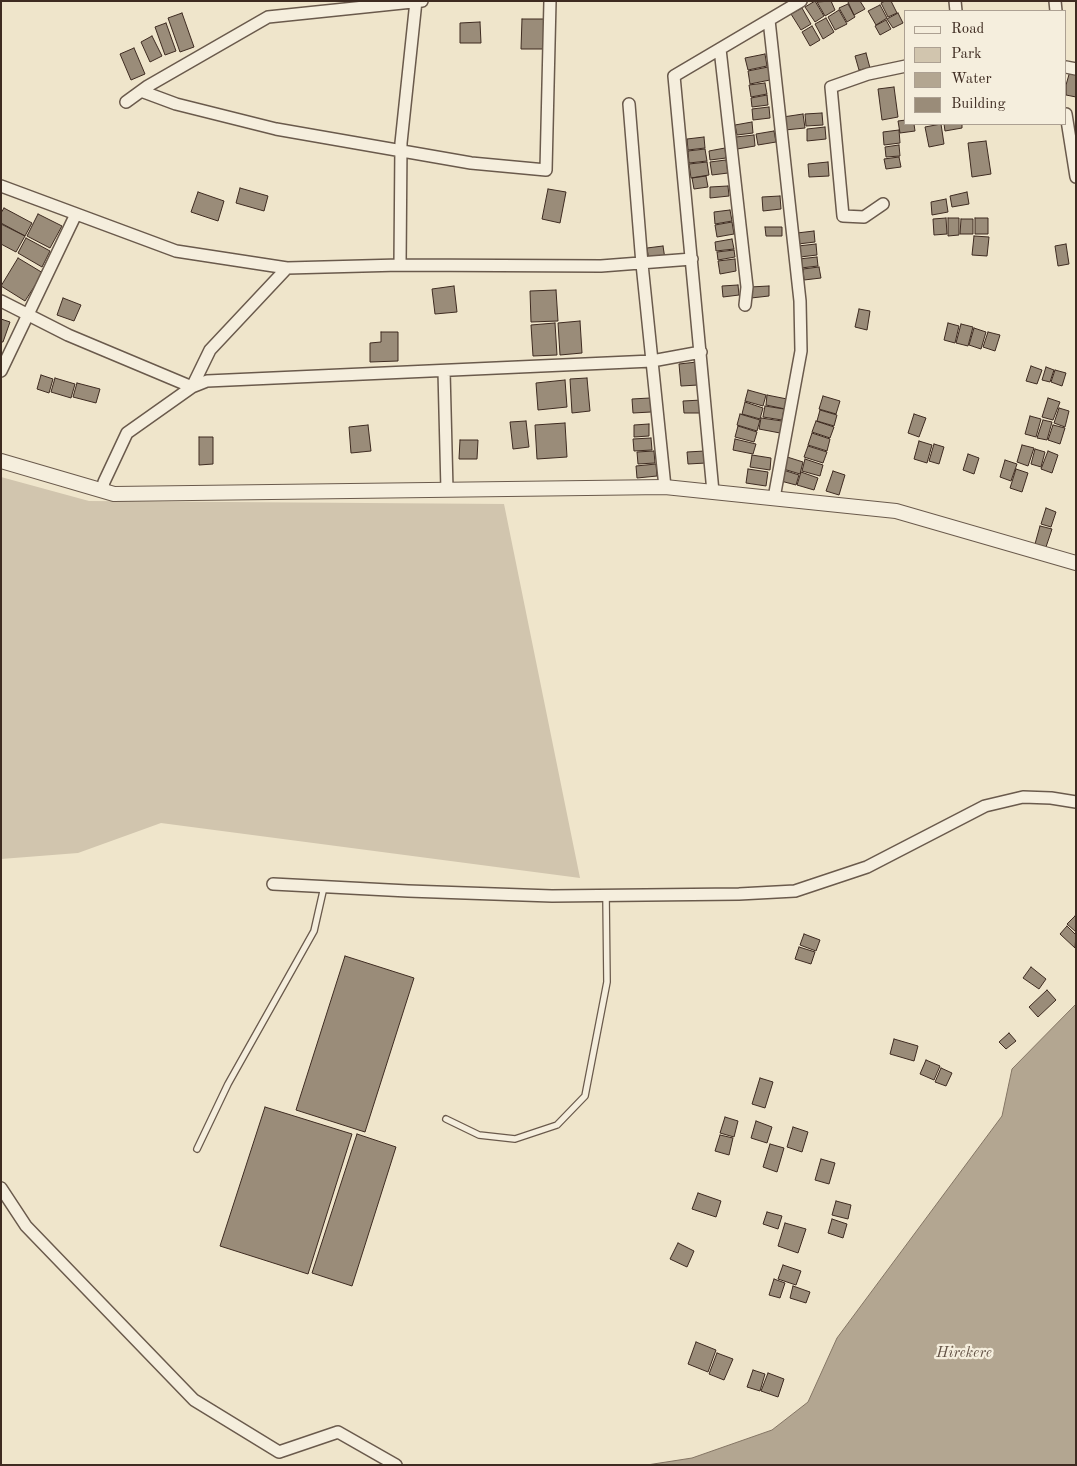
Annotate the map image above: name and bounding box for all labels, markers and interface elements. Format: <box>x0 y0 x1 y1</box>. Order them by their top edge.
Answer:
legend <box>904 10 1067 125</box>
text: Road <box>951 22 984 37</box>
text: Park <box>951 47 982 62</box>
text: Water <box>951 72 992 87</box>
text: Building <box>951 97 1006 112</box>
water label: Hirekere <box>936 1344 992 1362</box>

